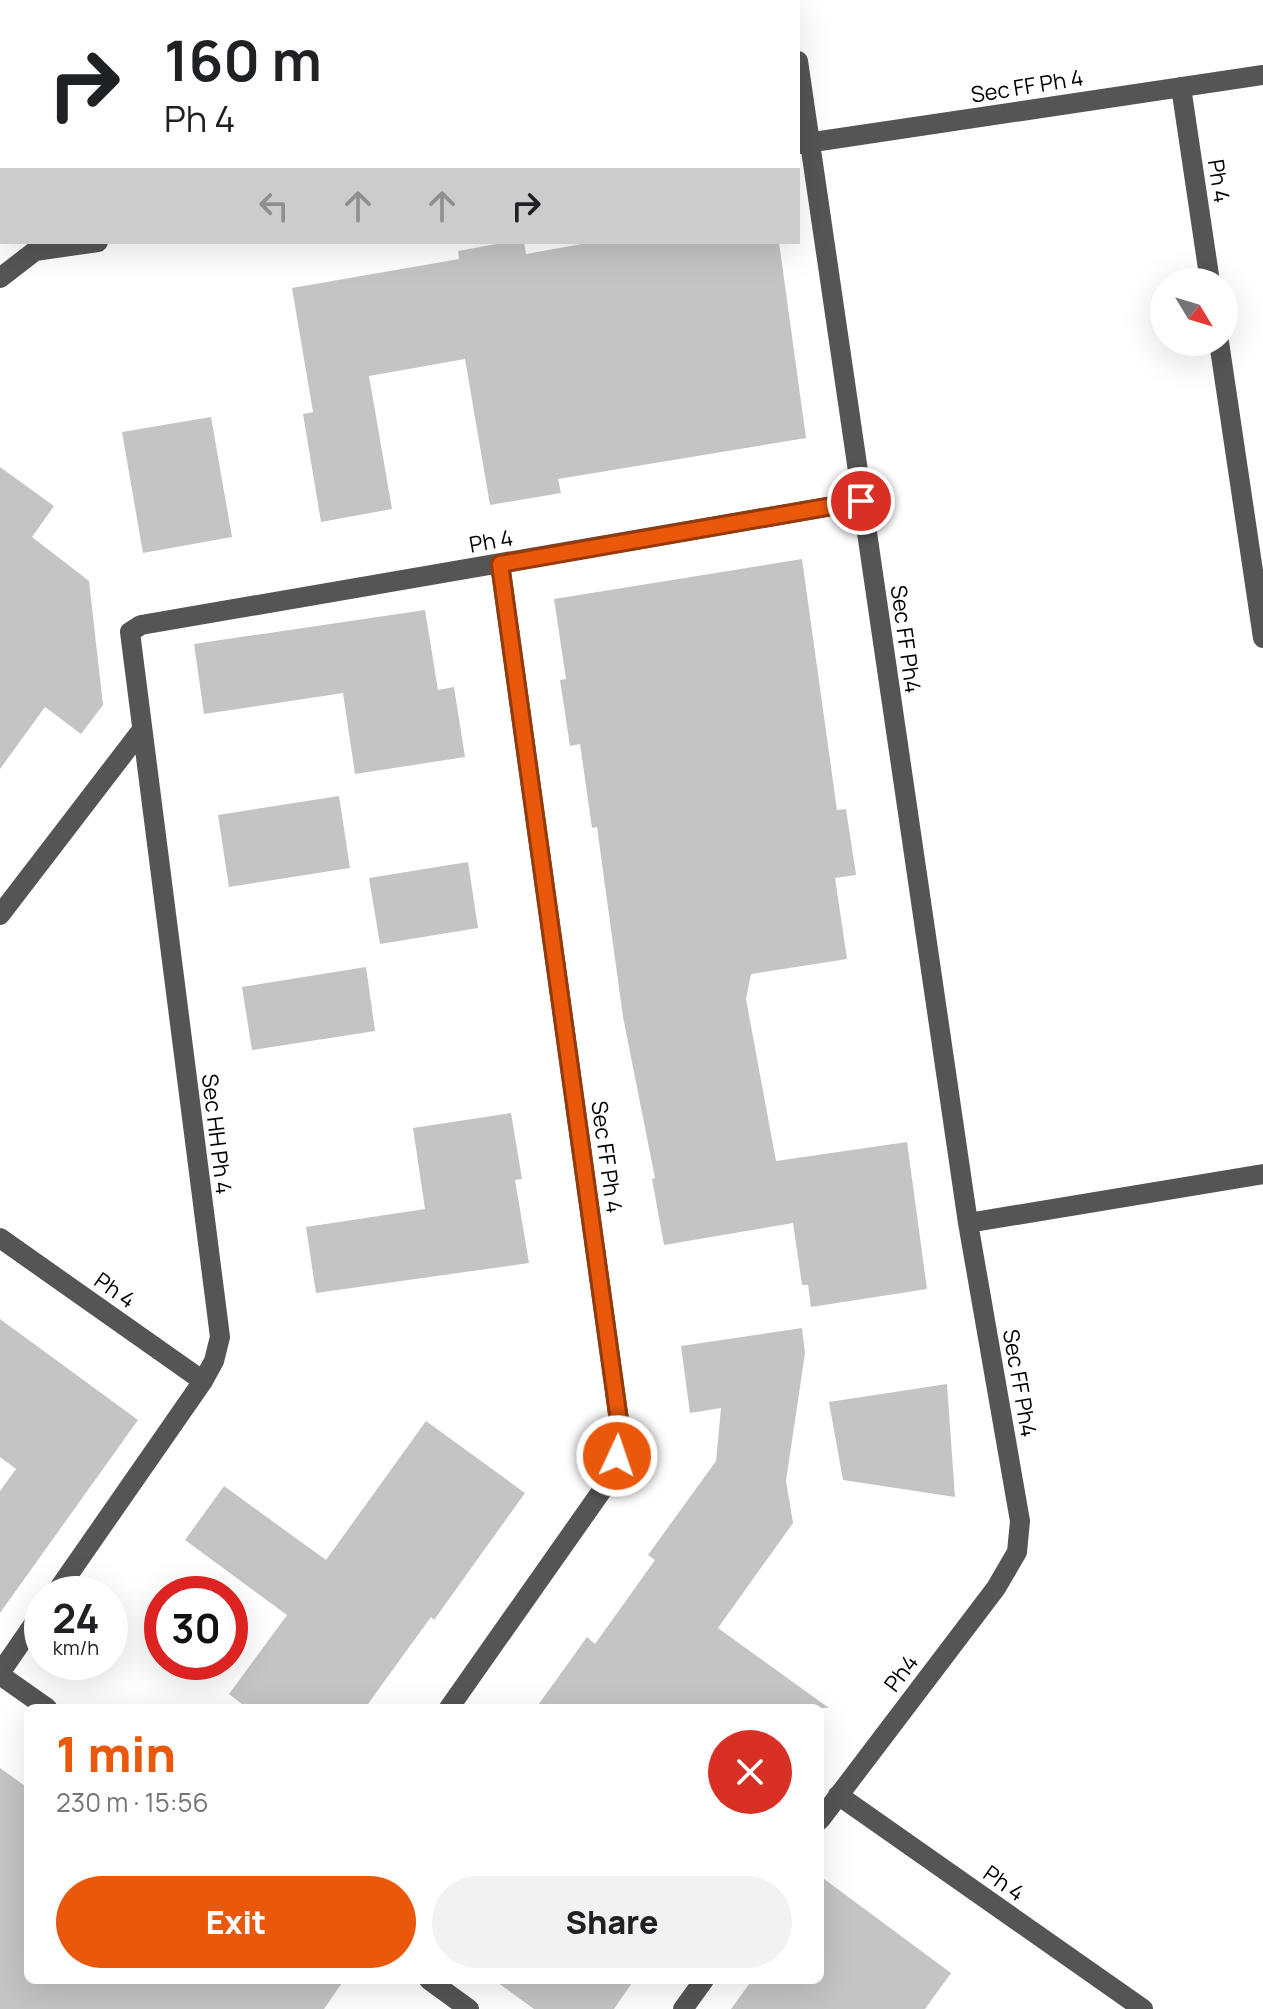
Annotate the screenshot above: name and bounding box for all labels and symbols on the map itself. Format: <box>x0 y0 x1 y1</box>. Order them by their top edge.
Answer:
street label: Sec FF Ph 4 <box>969 62 1085 110</box>
street label: Ph 4 <box>1201 157 1237 205</box>
north arrow <box>1150 268 1238 356</box>
pin <box>827 467 895 535</box>
street label: Ph 4 <box>467 522 515 560</box>
street label: Sec FF Ph4 <box>884 583 928 695</box>
street label: Sec HH Ph 4 <box>195 1072 239 1196</box>
street label: Sec FF Ph 4 <box>584 1099 630 1215</box>
street label: Ph 4 <box>88 1265 142 1315</box>
street label: Sec FF Ph4 <box>996 1327 1044 1439</box>
position arrow <box>575 1414 659 1498</box>
speed limit sign: 30 <box>144 1576 248 1680</box>
street label: Ph4 <box>877 1648 925 1698</box>
street label: Ph 4 <box>977 1858 1031 1908</box>

